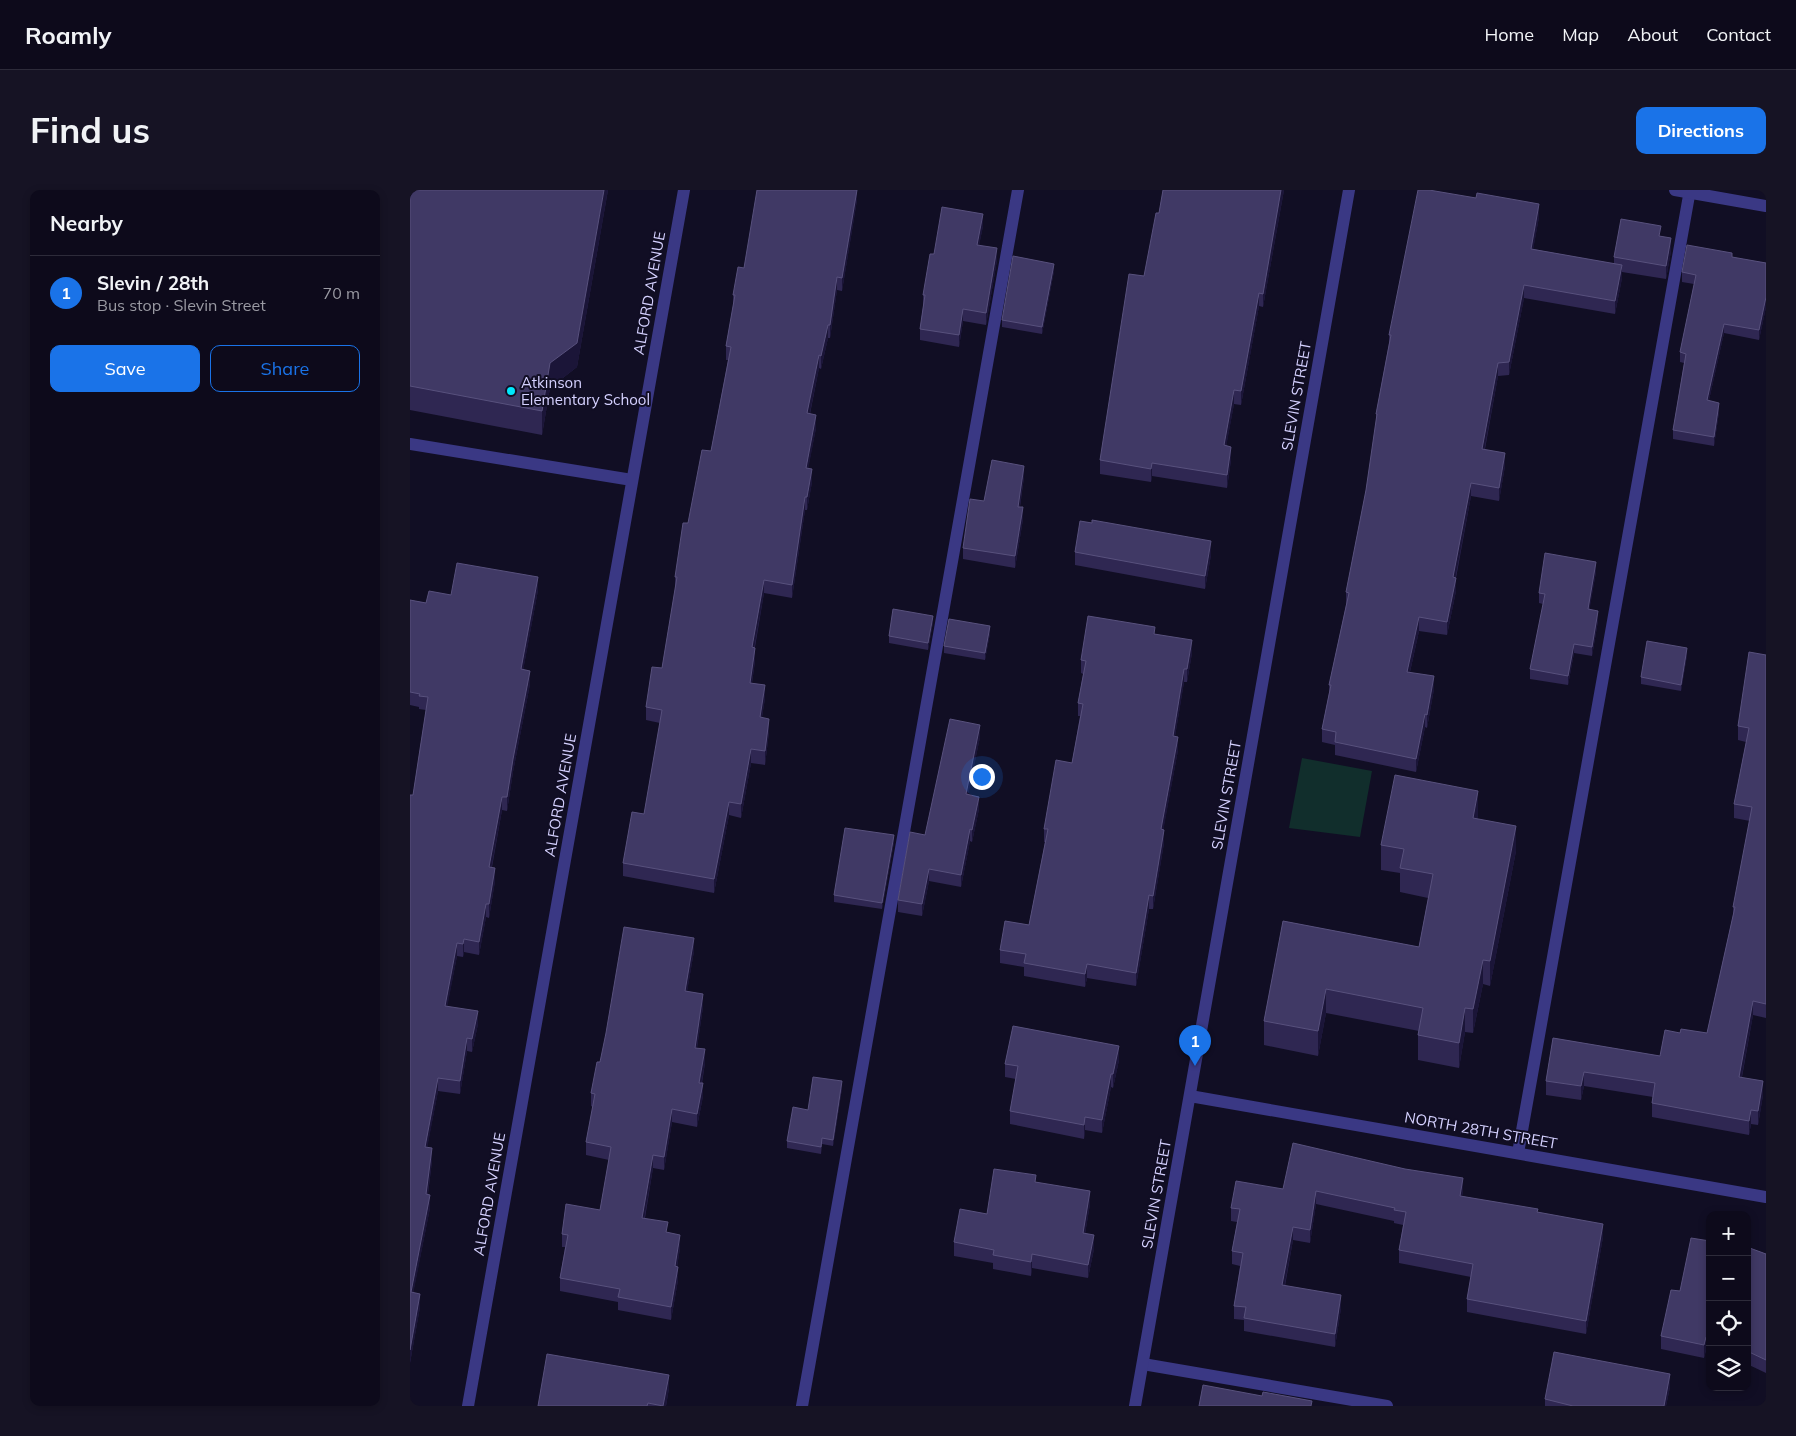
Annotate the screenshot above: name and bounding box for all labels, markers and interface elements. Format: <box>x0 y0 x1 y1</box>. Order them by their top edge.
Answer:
text: Roamly <box>25 20 112 50</box>
text: Home <box>1484 23 1534 46</box>
text: Map <box>1562 23 1599 46</box>
text: About <box>1627 23 1678 46</box>
text: Contact <box>1706 23 1771 46</box>
button: Directions <box>1636 107 1766 154</box>
text: Find us <box>30 108 150 152</box>
text: Nearby <box>50 210 123 236</box>
street label: ALFORD AVENUE <box>629 230 669 356</box>
text: Slevin / 28th <box>97 271 209 295</box>
text: 1 <box>61 283 71 303</box>
text: 70 m <box>323 283 360 303</box>
text: Bus stop · Slevin Street <box>97 295 266 315</box>
street label: SLEVIN STREET <box>1277 340 1315 452</box>
button: Save <box>50 345 200 392</box>
button: Share <box>210 345 360 392</box>
place label: Atkinson Elementary School <box>521 373 650 409</box>
marker: Atkinson Elementary School <box>505 385 517 397</box>
street label: ALFORD AVENUE <box>540 732 580 858</box>
street label: SLEVIN STREET <box>1207 739 1245 851</box>
your location <box>969 764 995 790</box>
pin: 1 <box>1179 1025 1211 1066</box>
street label: NORTH 28TH STREET <box>1403 1107 1559 1153</box>
street label: ALFORD AVENUE <box>469 1131 509 1257</box>
street label: SLEVIN STREET <box>1137 1138 1175 1250</box>
map controls <box>1706 1211 1751 1391</box>
button: + <box>1706 1211 1751 1256</box>
button: − <box>1706 1256 1751 1301</box>
button: locate <box>1706 1301 1751 1346</box>
button: layers <box>1706 1346 1751 1391</box>

